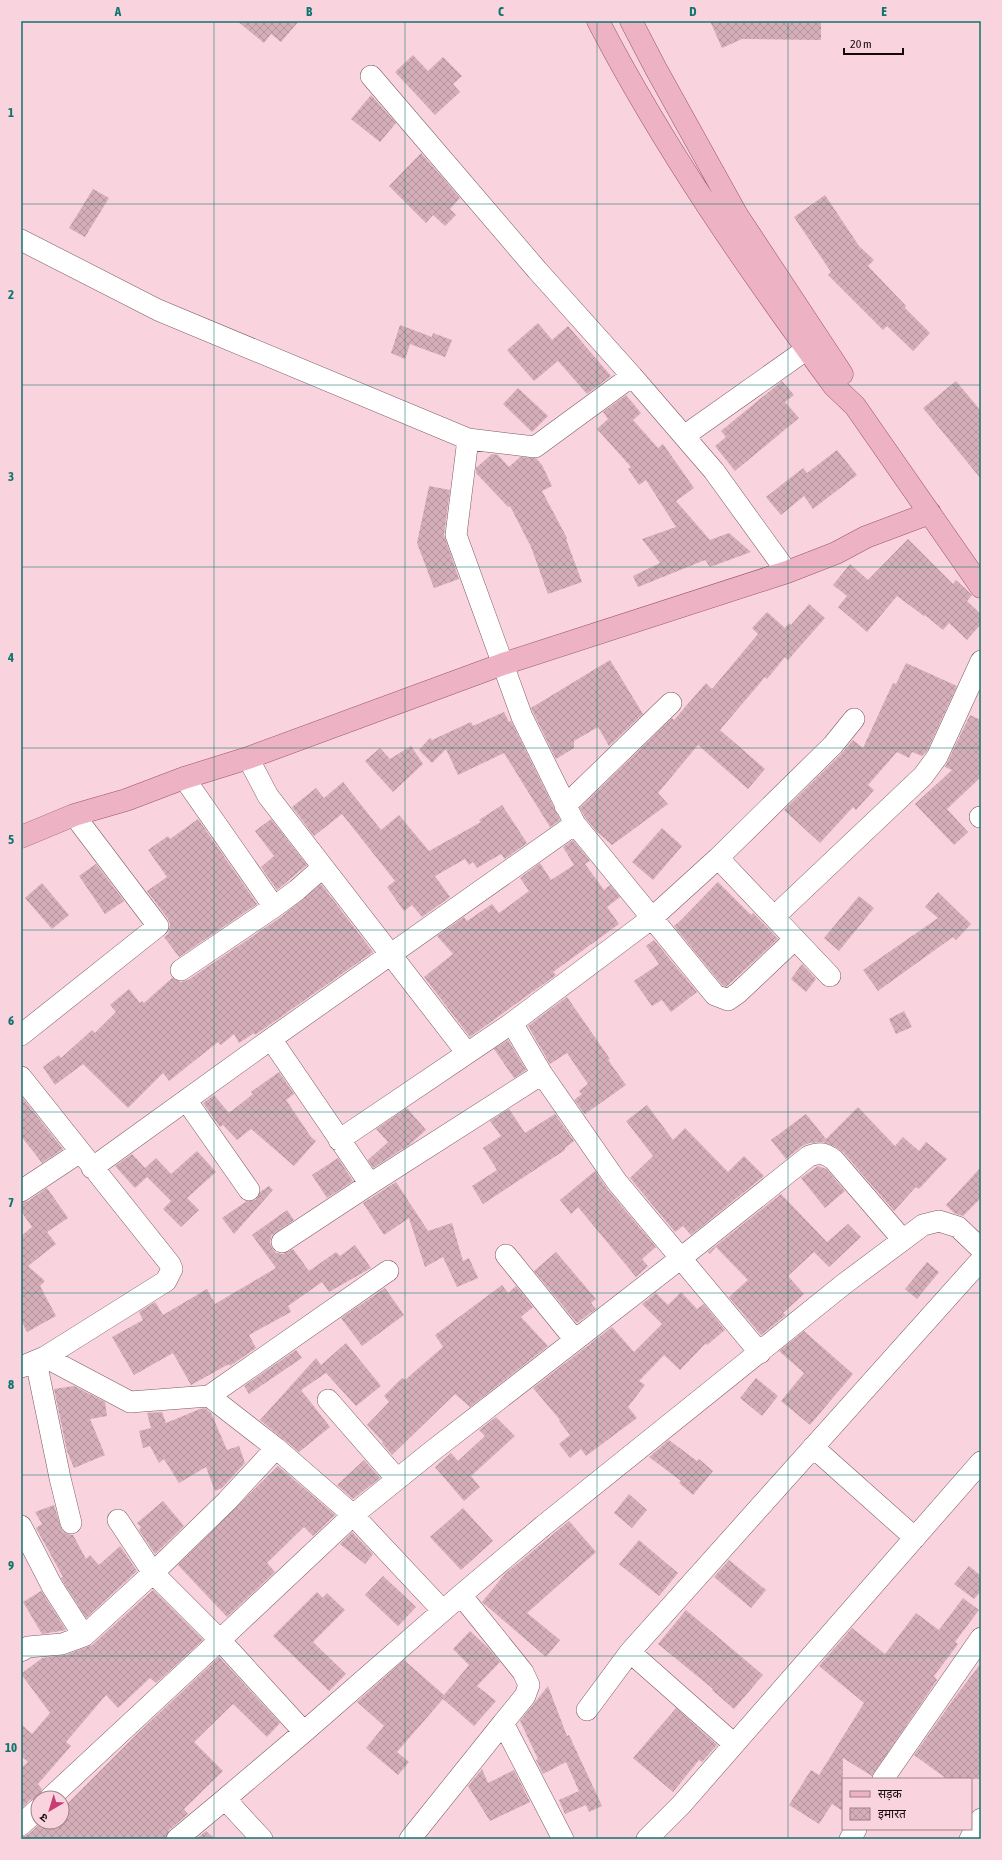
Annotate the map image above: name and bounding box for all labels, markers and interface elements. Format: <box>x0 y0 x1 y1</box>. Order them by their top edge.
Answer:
text: A <box>114 4 122 19</box>
text: B <box>306 4 313 19</box>
text: C <box>498 4 504 19</box>
text: D <box>689 4 697 19</box>
text: E <box>881 4 887 19</box>
scale bar <box>844 30 903 56</box>
text: 20 m <box>850 37 872 51</box>
text: 1 <box>8 105 14 120</box>
text: 2 <box>8 287 14 302</box>
text: 3 <box>8 469 14 484</box>
text: 4 <box>7 650 14 665</box>
text: 5 <box>8 832 14 847</box>
text: 6 <box>8 1013 14 1028</box>
text: 7 <box>8 1195 14 1210</box>
text: 8 <box>8 1377 14 1392</box>
text: 9 <box>8 1558 14 1573</box>
text: 10 <box>5 1740 17 1755</box>
legend <box>842 1778 972 1830</box>
text: सड़क <box>878 1787 903 1801</box>
north arrow <box>30 1790 70 1830</box>
text: इमारत <box>878 1807 907 1821</box>
text: उ <box>37 1811 50 1825</box>

